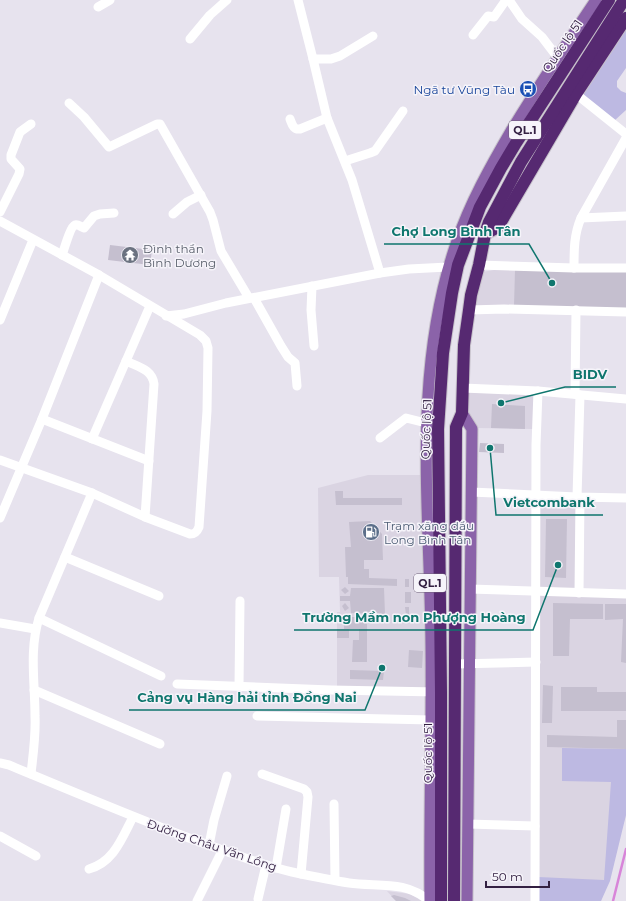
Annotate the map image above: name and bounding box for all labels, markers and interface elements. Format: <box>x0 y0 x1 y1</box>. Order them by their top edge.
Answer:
street label: Quốc lộ 51 <box>539 17 585 75</box>
bus stop icon: Ngã tư Vũng Tàu <box>518 79 538 99</box>
place label: Ngã tư Vũng Tàu <box>413 82 515 97</box>
road number: QL.1 <box>509 121 541 139</box>
callout: Chợ Long Bình Tân <box>384 219 529 244</box>
text: Chợ Long Bình Tân <box>392 223 520 239</box>
place label: Đình thần Bình Dương <box>143 241 216 270</box>
temple icon: Đình thần Bình Dương <box>120 245 140 265</box>
callout: BIDV <box>565 362 616 387</box>
text: BIDV <box>573 366 607 382</box>
street label: Quốc lộ 51 <box>417 398 435 460</box>
callout: Vietcombank <box>496 490 603 515</box>
text: Vietcombank <box>502 494 595 510</box>
place label: Trạm xăng dầu Long Bình Tân <box>384 518 474 547</box>
fuel station icon: Trạm xăng dầu Long Bình Tân <box>361 522 381 542</box>
road number: QL.1 <box>414 574 446 592</box>
callout: Trường Mầm non Phượng Hoàng <box>294 605 533 630</box>
text: Trường Mầm non Phượng Hoàng <box>302 609 526 625</box>
callout: Cảng vụ Hàng hải tỉnh Đồng Nai <box>129 685 365 710</box>
text: Cảng vụ Hàng hải tỉnh Đồng Nai <box>137 689 357 705</box>
street label: Quốc lộ 51 <box>420 723 435 783</box>
street label: Đường Châu Văn Lồng <box>145 816 279 874</box>
scale bar <box>486 863 549 889</box>
text: 50 m <box>492 869 523 884</box>

